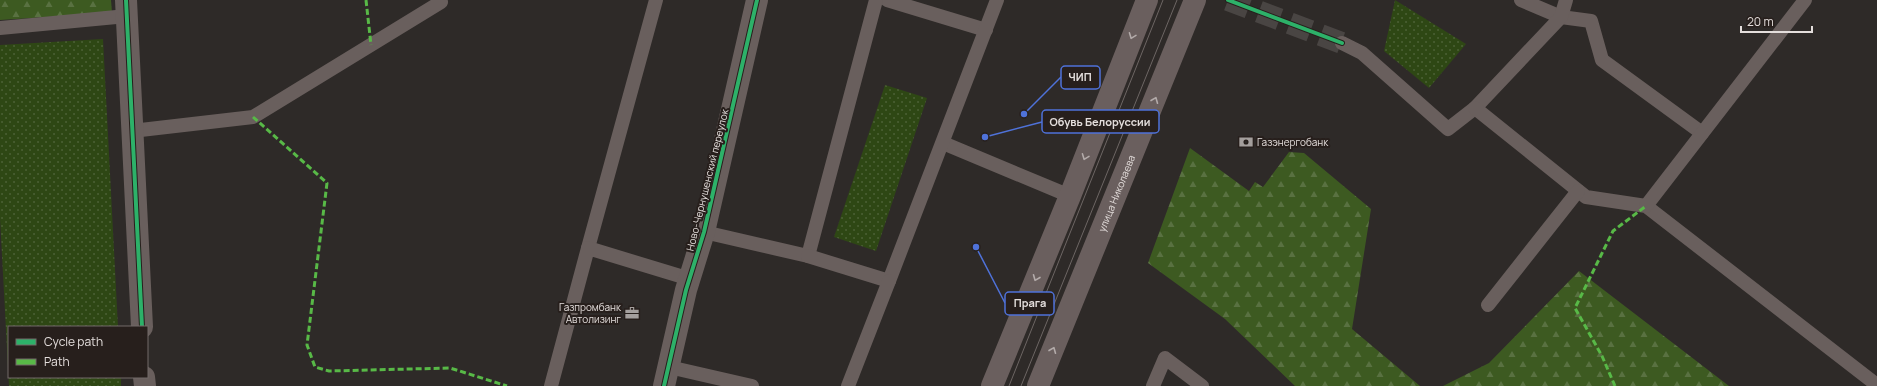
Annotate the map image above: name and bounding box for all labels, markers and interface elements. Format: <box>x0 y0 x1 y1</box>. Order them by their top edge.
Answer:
scale bar <box>1741 8 1812 34</box>
text: 20 m <box>1747 13 1774 30</box>
one-way arrow <box>1129 33 1137 40</box>
callout: ЧИП <box>1061 66 1100 89</box>
text: ЧИП <box>1068 69 1092 84</box>
one-way arrow <box>1150 96 1158 103</box>
street label: Ново-Чернушенский переулок <box>683 107 732 252</box>
callout: Обувь Белоруссии <box>1042 110 1159 133</box>
text: Обувь Белоруссии <box>1050 114 1150 129</box>
bank icon: Газэнергобанк <box>1238 134 1254 150</box>
place label: Газэнергобанк <box>1257 135 1329 149</box>
one-way arrow <box>1082 153 1090 161</box>
street label: улица Николаева <box>1094 153 1138 234</box>
one-way arrow <box>1033 273 1041 281</box>
callout: Прага <box>1005 292 1054 315</box>
text: Прага <box>1014 295 1046 310</box>
place label: Газпромбанк Автолизинг <box>559 300 622 326</box>
office icon: Газпромбанк Автолизинг <box>624 305 640 321</box>
legend <box>8 326 148 378</box>
text: Cycle path <box>44 333 103 350</box>
one-way arrow <box>1048 346 1056 354</box>
text: Path <box>44 353 70 370</box>

